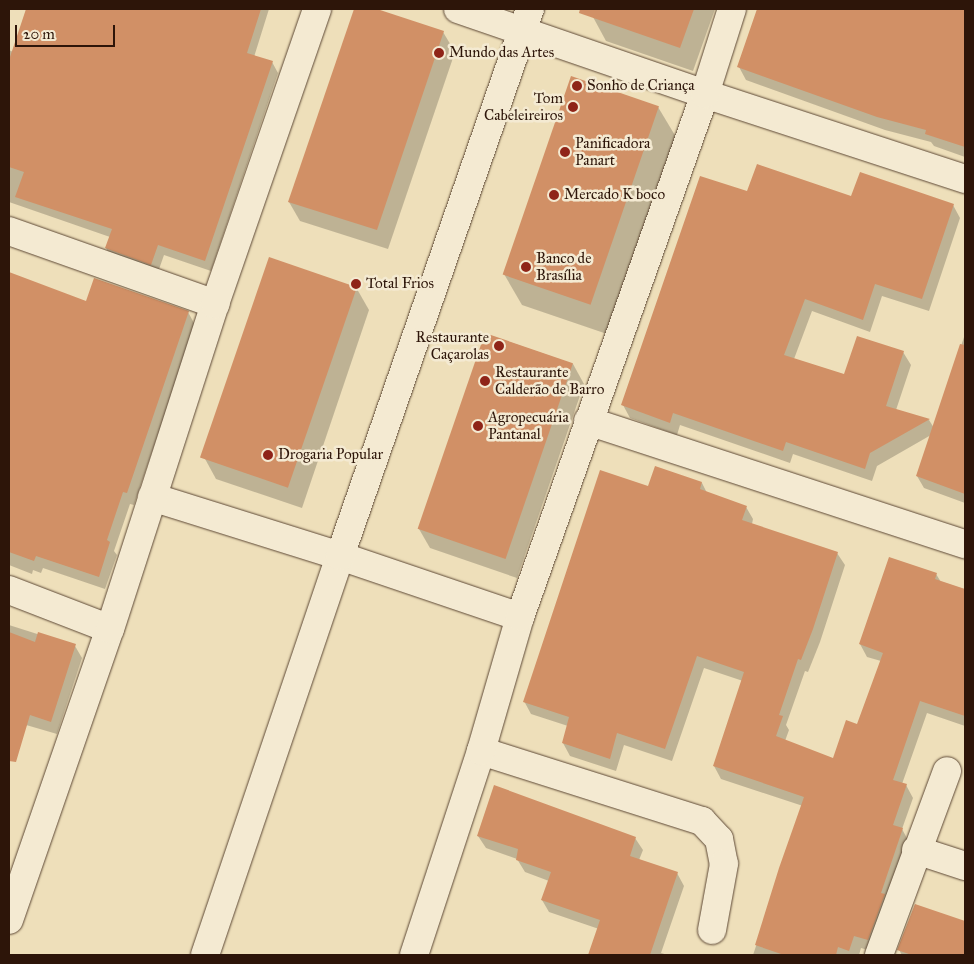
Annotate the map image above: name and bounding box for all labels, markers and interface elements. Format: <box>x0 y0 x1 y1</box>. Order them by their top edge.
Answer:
scale bar <box>18 15 118 47</box>
text: 20 m <box>23 25 55 43</box>
place label: Mundo das Artes <box>449 44 554 62</box>
marker: Mundo das Artes <box>433 47 445 59</box>
place label: Sonho de Criança <box>587 77 695 95</box>
marker: Sonho de Criança <box>571 80 583 92</box>
place label: Tom Cabeleireiros <box>484 89 563 124</box>
marker: Tom Cabeleireiros <box>567 101 579 113</box>
place label: Panificadora Panart <box>575 134 650 169</box>
marker: Panificadora Panart <box>559 146 571 158</box>
place label: Mercado K boco <box>564 186 665 204</box>
marker: Mercado K boco <box>548 189 560 201</box>
place label: Banco de Brasília <box>536 249 591 284</box>
marker: Banco de Brasília <box>520 261 532 273</box>
place label: Total Frios <box>366 275 434 293</box>
marker: Total Frios <box>350 278 362 290</box>
place label: Restaurante Caçarolas <box>416 328 489 363</box>
marker: Restaurante Caçarolas <box>493 340 505 352</box>
place label: Restaurante Calderão de Barro <box>495 363 604 398</box>
marker: Restaurante Calderão de Barro <box>479 375 491 387</box>
place label: Agropecuária Pantanal <box>488 408 569 443</box>
marker: Agropecuária Pantanal <box>472 420 484 432</box>
place label: Drogaria Popular <box>278 446 383 464</box>
marker: Drogaria Popular <box>262 449 274 461</box>

